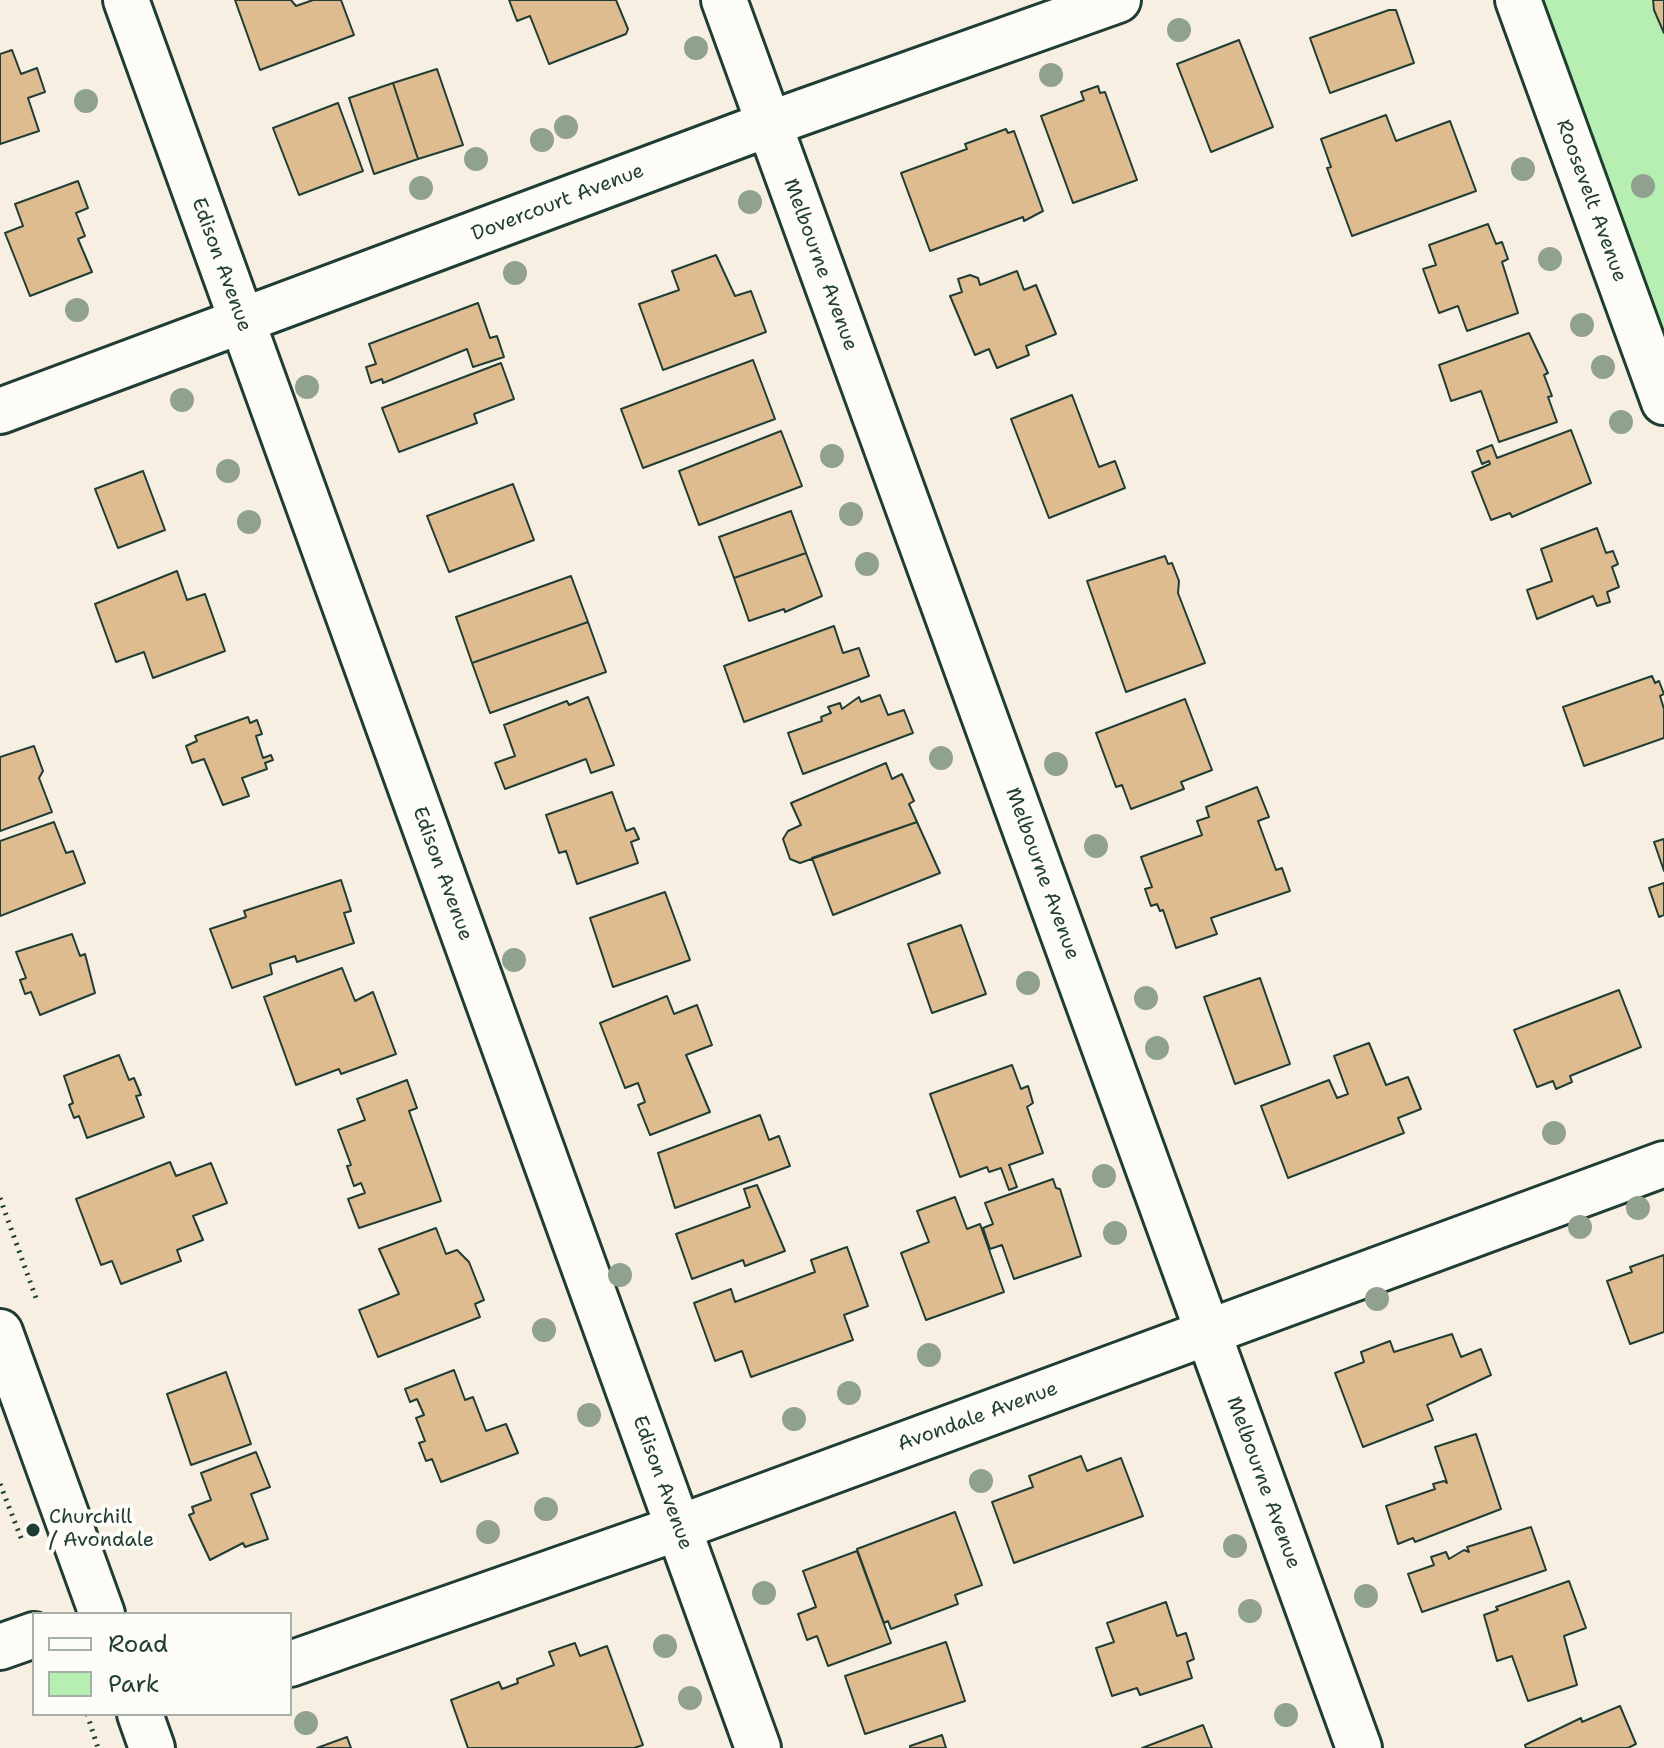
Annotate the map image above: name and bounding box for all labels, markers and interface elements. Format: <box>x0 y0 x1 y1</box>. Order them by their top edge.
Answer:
street label: Roosevelt Avenue <box>1550 116 1632 286</box>
street label: Dovercourt Avenue <box>468 159 648 247</box>
street label: Melbourne Avenue <box>778 176 862 354</box>
street label: Edison Avenue <box>186 195 256 335</box>
street label: Melbourne Avenue <box>1000 785 1084 963</box>
street label: Edison Avenue <box>407 804 477 944</box>
street label: Avondale Avenue <box>895 1377 1061 1457</box>
street label: Melbourne Avenue <box>1221 1394 1305 1572</box>
street label: Edison Avenue <box>627 1413 697 1553</box>
place label: Churchill / Avondale <box>49 1506 154 1553</box>
marker: Churchill / Avondale <box>24 1521 42 1539</box>
legend <box>32 1612 292 1716</box>
text: Road <box>108 1628 168 1660</box>
text: Park <box>108 1668 160 1700</box>

